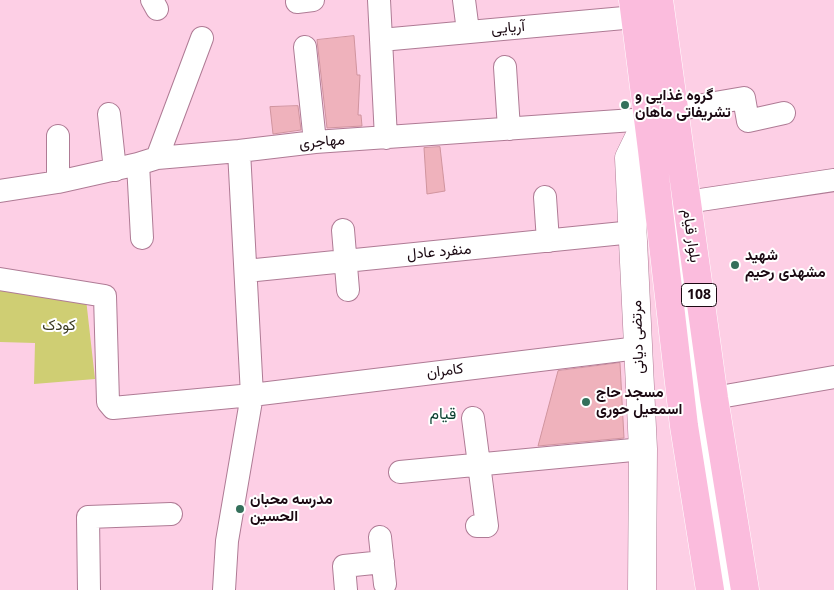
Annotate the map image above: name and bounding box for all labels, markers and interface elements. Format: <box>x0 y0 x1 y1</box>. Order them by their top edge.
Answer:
street label: آریایی <box>490 18 526 38</box>
place label: گروه غذایی و تشریفاتی ماهان <box>635 87 731 122</box>
marker: گروه غذایی و تشریفاتی ماهان <box>619 99 631 111</box>
street label: مهاجری <box>298 131 346 153</box>
street label: بلوار قیام <box>678 208 704 264</box>
street label: منفرد عادل <box>406 240 472 264</box>
place label: شهید مشهدی رحیم <box>745 247 826 282</box>
marker: شهید مشهدی رحیم <box>729 259 741 271</box>
road number: 108 <box>682 284 716 306</box>
street label: مرتضی دیانی <box>628 300 648 374</box>
park label: کودک <box>42 317 76 335</box>
street label: کامران <box>426 360 464 382</box>
place label: مسجد حاج اسمعیل حوری <box>596 384 682 419</box>
marker: مسجد حاج اسمعیل حوری <box>580 396 592 408</box>
district label: قیام <box>430 404 456 424</box>
place label: مدرسه محبان الحسین <box>250 491 333 526</box>
marker: مدرسه محبان الحسین <box>234 503 246 515</box>

